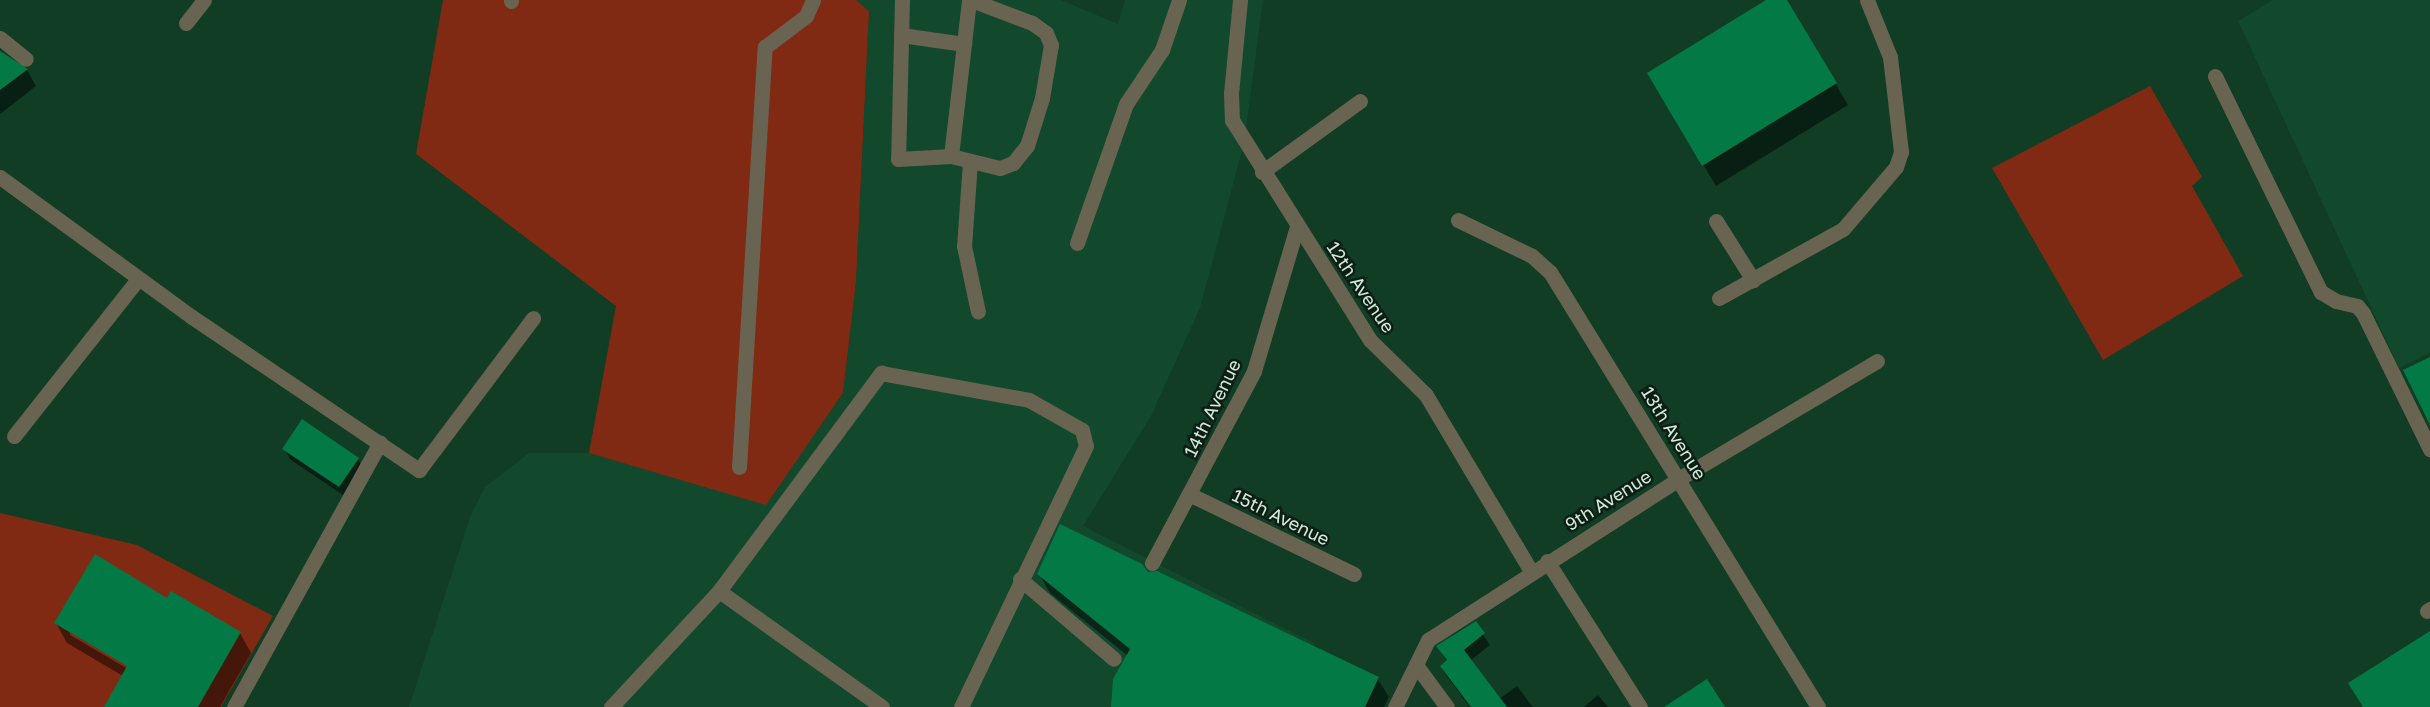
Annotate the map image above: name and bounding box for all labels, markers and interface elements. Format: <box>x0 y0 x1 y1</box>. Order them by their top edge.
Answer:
street label: 12th Avenue <box>1323 237 1399 337</box>
street label: 14th Avenue <box>1179 356 1245 460</box>
street label: 13th Avenue <box>1637 383 1711 483</box>
street label: 9th Avenue <box>1561 465 1655 535</box>
street label: 15th Avenue <box>1229 484 1333 550</box>

